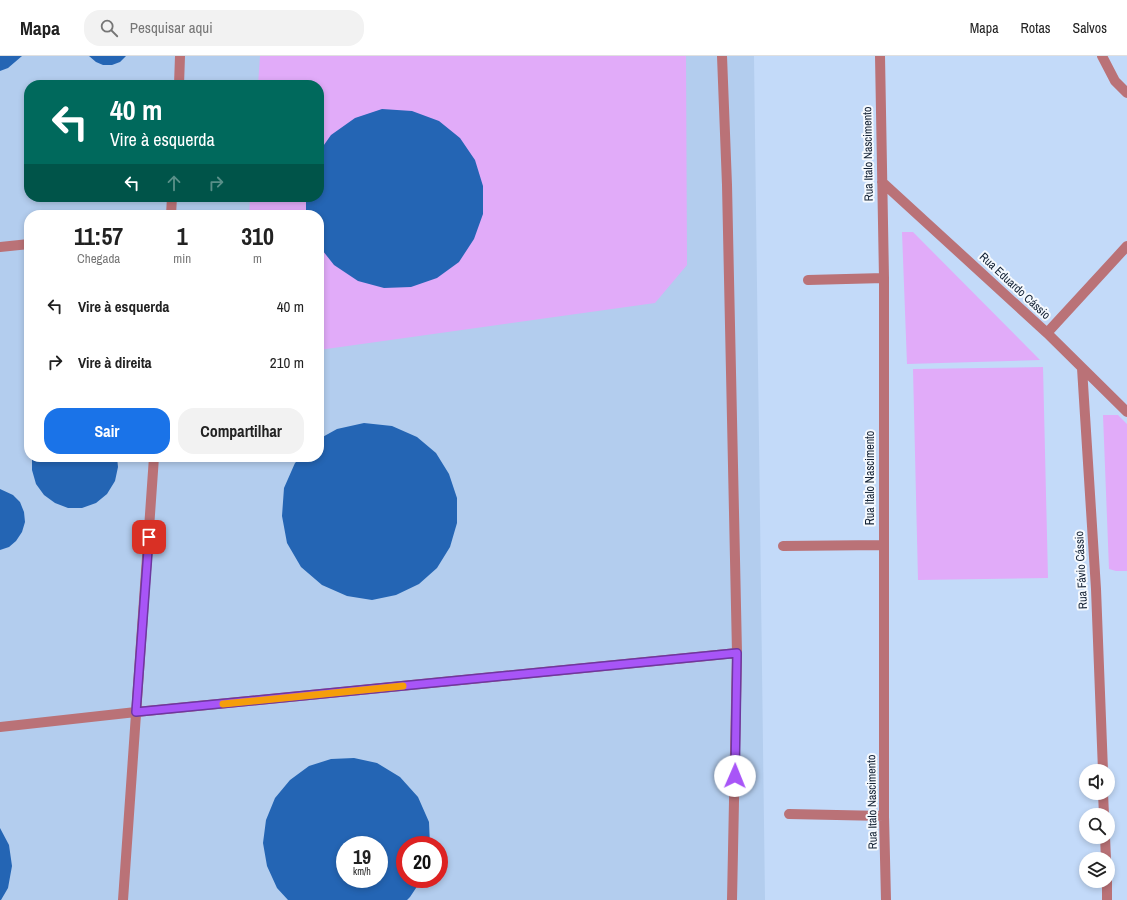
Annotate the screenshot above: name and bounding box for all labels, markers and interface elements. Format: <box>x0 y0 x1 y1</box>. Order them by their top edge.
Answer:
search box <box>84 10 364 46</box>
text: Mapa <box>20 15 60 41</box>
icon: search <box>98 17 120 39</box>
text: Pesquisar aqui <box>130 17 213 38</box>
text: Mapa <box>970 19 999 37</box>
text: Rotas <box>1021 19 1051 37</box>
text: Salvos <box>1073 19 1107 37</box>
text: 40 m <box>110 91 162 129</box>
icon: left <box>44 96 96 148</box>
street label: Rua Italo Nascimento <box>859 107 877 201</box>
text: Vire à esquerda <box>110 127 215 152</box>
icon: left <box>121 172 143 194</box>
icon: ahead <box>163 172 185 194</box>
icon: right <box>205 172 227 194</box>
text: 11:57 <box>74 220 123 252</box>
text: 1 <box>177 220 188 252</box>
text: 310 <box>241 220 274 252</box>
street label: Rua Eduardo Cássio <box>976 249 1054 323</box>
text: Chegada <box>77 250 120 267</box>
text: min <box>173 250 191 267</box>
text: m <box>253 250 262 267</box>
icon: left <box>44 295 66 317</box>
text: Vire à esquerda <box>78 296 169 317</box>
text: 40 m <box>277 296 304 317</box>
icon: right <box>44 351 66 373</box>
text: Vire à direita <box>78 352 152 373</box>
text: 210 m <box>270 352 304 373</box>
button: Sair <box>44 408 170 454</box>
button: Compartilhar <box>178 408 304 454</box>
street label: Rua Italo Nascimento <box>862 431 878 525</box>
pin <box>132 520 166 554</box>
icon: arrive <box>138 526 160 548</box>
street label: Rua Fávio Cássio <box>1071 530 1091 610</box>
position arrow <box>714 755 756 797</box>
street label: Rua Italo Nascimento <box>863 755 881 849</box>
map controls <box>1079 764 1115 888</box>
button: sound <box>1079 764 1115 800</box>
button: search <box>1079 808 1115 844</box>
speed limit sign: 20 <box>396 836 448 888</box>
text: 19 <box>353 843 371 870</box>
button: layers <box>1079 852 1115 888</box>
text: km/h <box>353 865 371 878</box>

